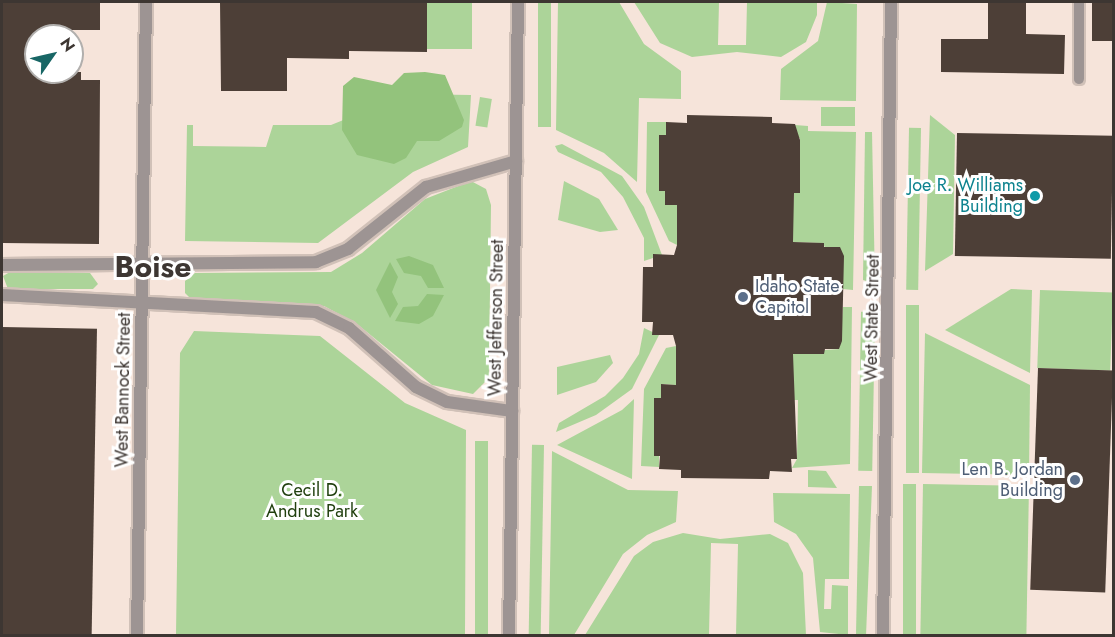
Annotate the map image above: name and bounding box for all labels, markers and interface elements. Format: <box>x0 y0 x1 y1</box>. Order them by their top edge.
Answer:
north arrow <box>24 24 84 84</box>
text: N <box>55 33 81 56</box>
place label: Joe R. Williams Building <box>908 175 1023 218</box>
marker: Joe R. Williams Building <box>1028 189 1042 203</box>
street label: West Jefferson Street <box>484 239 508 397</box>
district label: Boise <box>115 249 191 285</box>
street label: West State Street <box>860 254 884 382</box>
place label: Idaho State Capitol <box>755 276 839 318</box>
marker: Idaho State Capitol <box>736 290 750 304</box>
street label: West Bannock Street <box>111 312 135 468</box>
place label: Len B. Jordan Building <box>962 459 1063 502</box>
marker: Len B. Jordan Building <box>1068 473 1082 487</box>
park label: Cecil D. Andrus Park <box>266 480 358 522</box>

